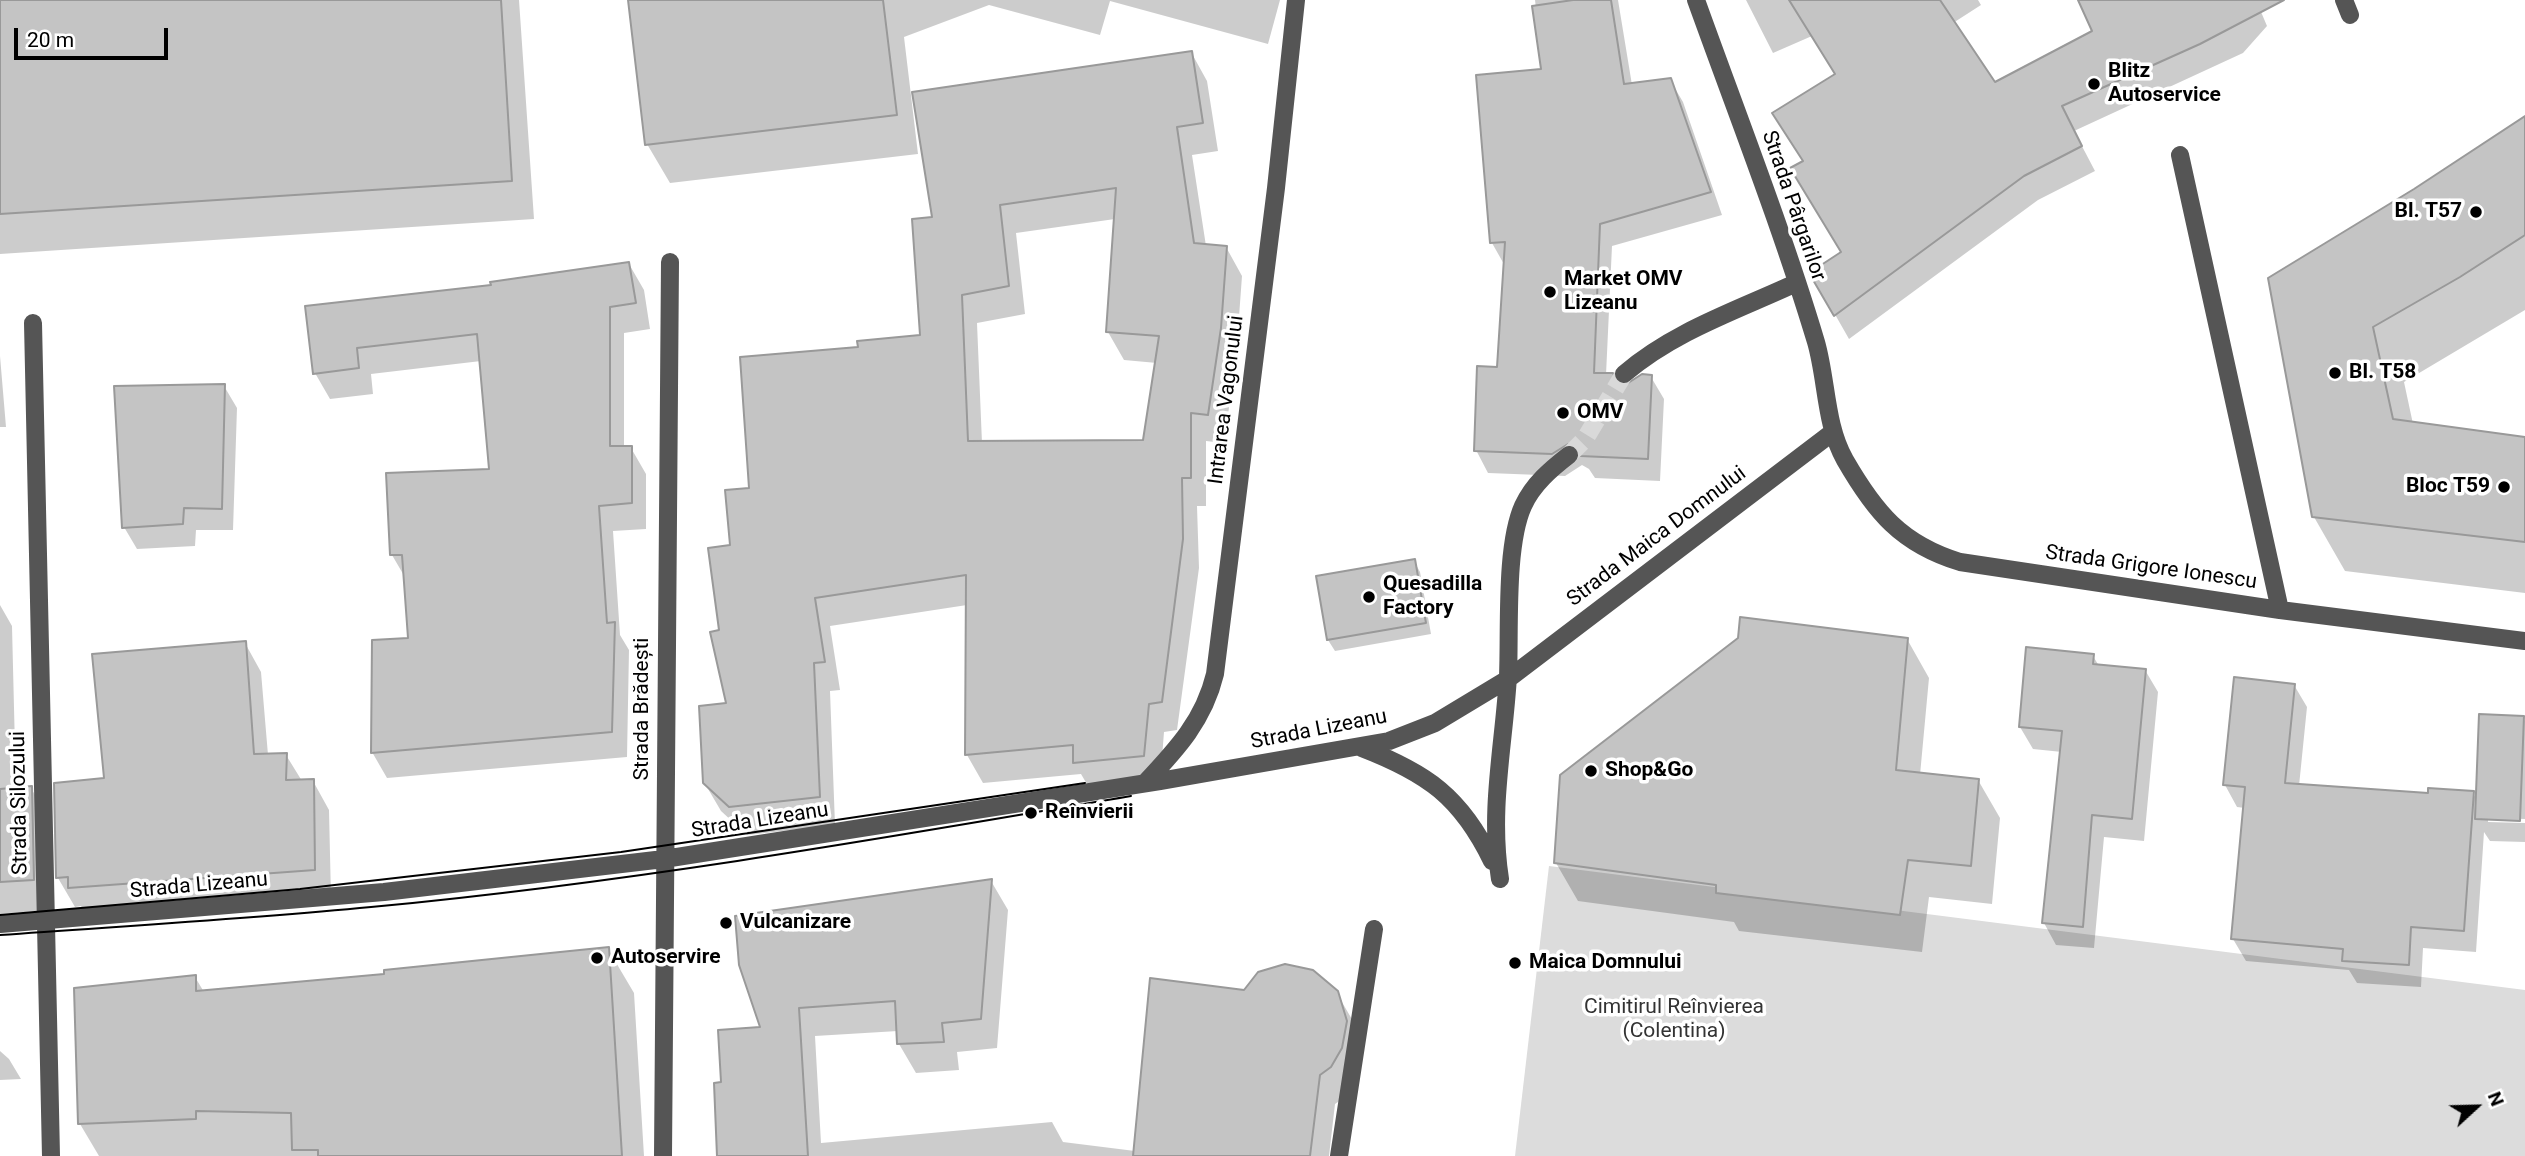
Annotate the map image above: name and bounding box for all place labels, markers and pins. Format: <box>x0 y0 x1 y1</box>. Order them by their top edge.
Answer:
place label: Blitz Autoservice <box>2108 59 2221 109</box>
marker: Blitz Autoservice <box>2086 76 2102 92</box>
place label: Bl. T57 <box>2395 199 2462 225</box>
marker: Bl. T57 <box>2468 204 2484 220</box>
place label: Market OMV Lizeanu <box>1564 267 1683 317</box>
marker: Market OMV Lizeanu <box>1542 284 1558 300</box>
place label: Bl. T58 <box>2349 360 2416 386</box>
marker: Bl. T58 <box>2327 365 2343 381</box>
place label: OMV <box>1577 400 1624 426</box>
marker: OMV <box>1555 405 1571 421</box>
place label: Bloc T59 <box>2406 474 2490 500</box>
marker: Bloc T59 <box>2496 479 2512 495</box>
place label: Quesadilla Factory <box>1383 572 1482 622</box>
marker: Quesadilla Factory <box>1361 589 1377 605</box>
place label: Shop&Go <box>1605 758 1693 784</box>
marker: Shop&Go <box>1583 763 1599 779</box>
place label: Reînvierii <box>1045 800 1134 826</box>
marker: Reînvierii <box>1023 805 1039 821</box>
place label: Vulcanizare <box>740 910 851 936</box>
marker: Vulcanizare <box>718 915 734 931</box>
place label: Autoservire <box>611 945 720 971</box>
marker: Autoservire <box>589 950 605 966</box>
place label: Maica Domnului <box>1529 950 1682 976</box>
marker: Maica Domnului <box>1507 955 1523 971</box>

